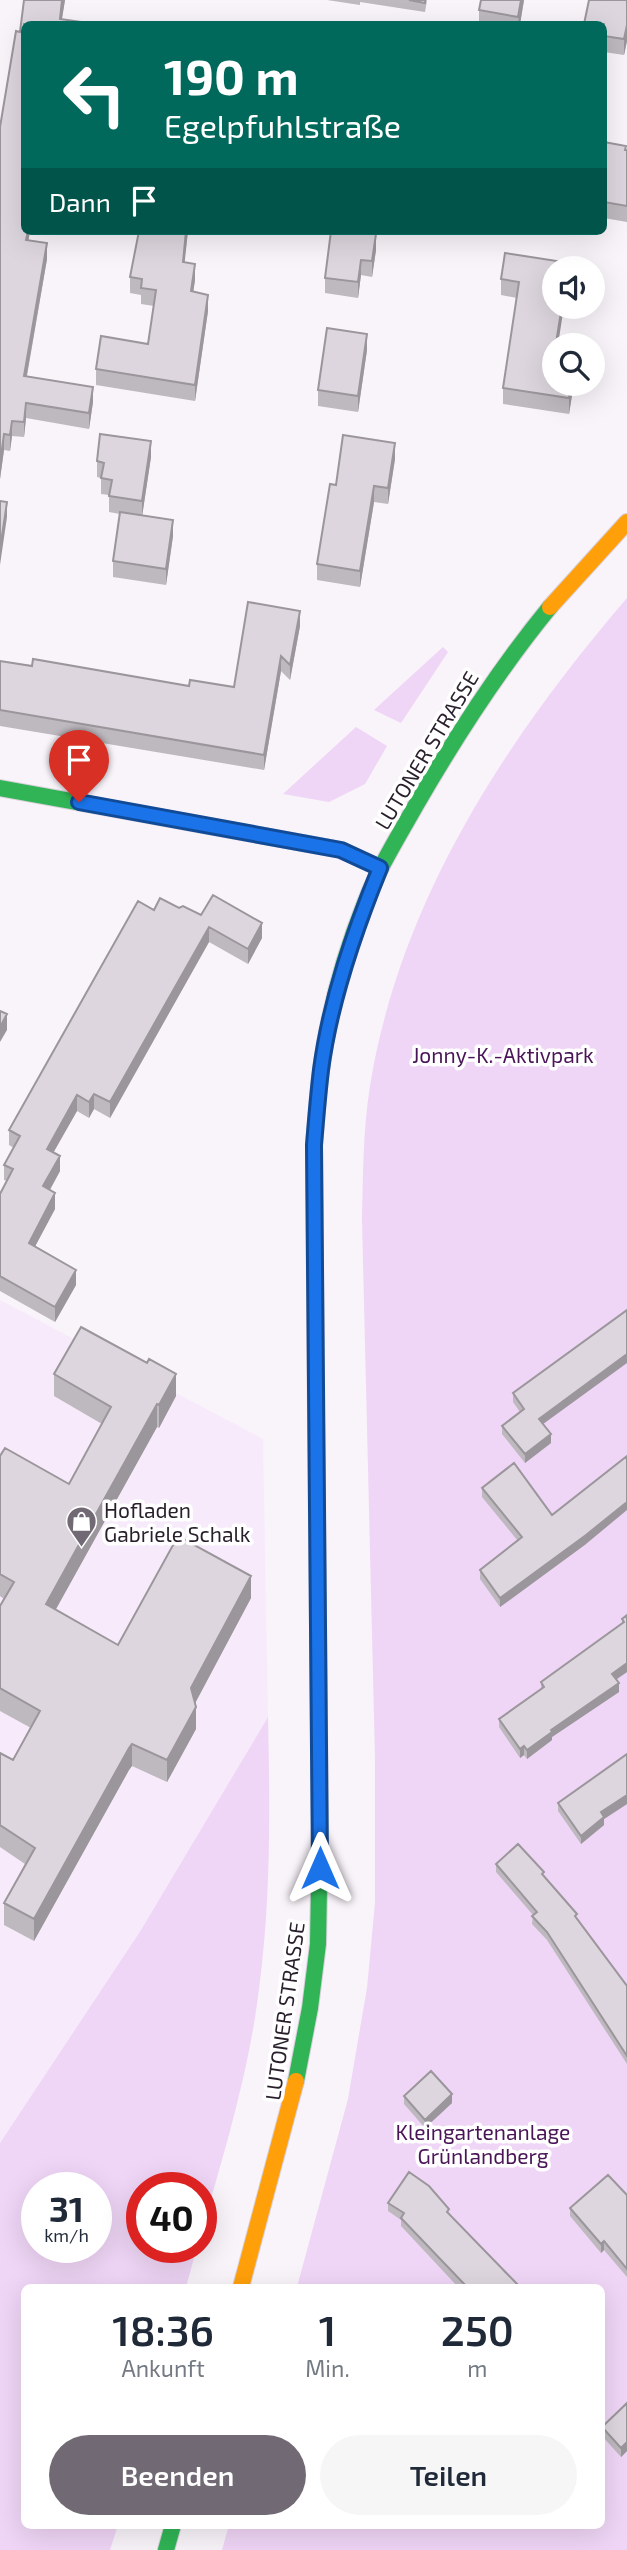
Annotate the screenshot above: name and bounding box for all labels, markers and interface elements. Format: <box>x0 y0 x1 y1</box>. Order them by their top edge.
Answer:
text: 190 m <box>164 46 299 105</box>
icon: left <box>49 49 140 140</box>
text: Egelpfuhlstraße <box>164 106 401 144</box>
icon: arrive <box>125 182 163 220</box>
text: Dann <box>49 186 111 217</box>
map controls <box>542 256 605 396</box>
button: sound <box>542 256 605 319</box>
button: search <box>542 333 605 396</box>
street label: LUTONER STRASSE <box>369 666 483 834</box>
pin <box>49 730 109 802</box>
icon: arrive <box>60 741 98 779</box>
park label: Jonny-K.-Aktivpark <box>412 1042 594 1067</box>
place label: Hofladen Gabriele Schalk <box>104 1497 251 1546</box>
shop icon: Hofladen Gabriele Schalk <box>64 1504 98 1548</box>
position arrow <box>283 1831 357 1905</box>
street label: LUTONER STRASSE <box>259 1920 309 2102</box>
park label: Kleingartenanlage Grünlandberg <box>396 2119 570 2168</box>
speed limit sign: 40 <box>126 2172 217 2263</box>
text: 31 <box>49 2187 84 2229</box>
text: km/h <box>44 2224 89 2246</box>
text: 18:36 <box>112 2304 214 2354</box>
text: 1 <box>319 2304 336 2354</box>
text: 250 <box>441 2304 514 2354</box>
text: Ankunft <box>121 2354 205 2382</box>
text: Min. <box>305 2354 350 2382</box>
text: m <box>467 2354 487 2382</box>
button: Beenden <box>49 2435 306 2515</box>
button: Teilen <box>320 2435 577 2515</box>

